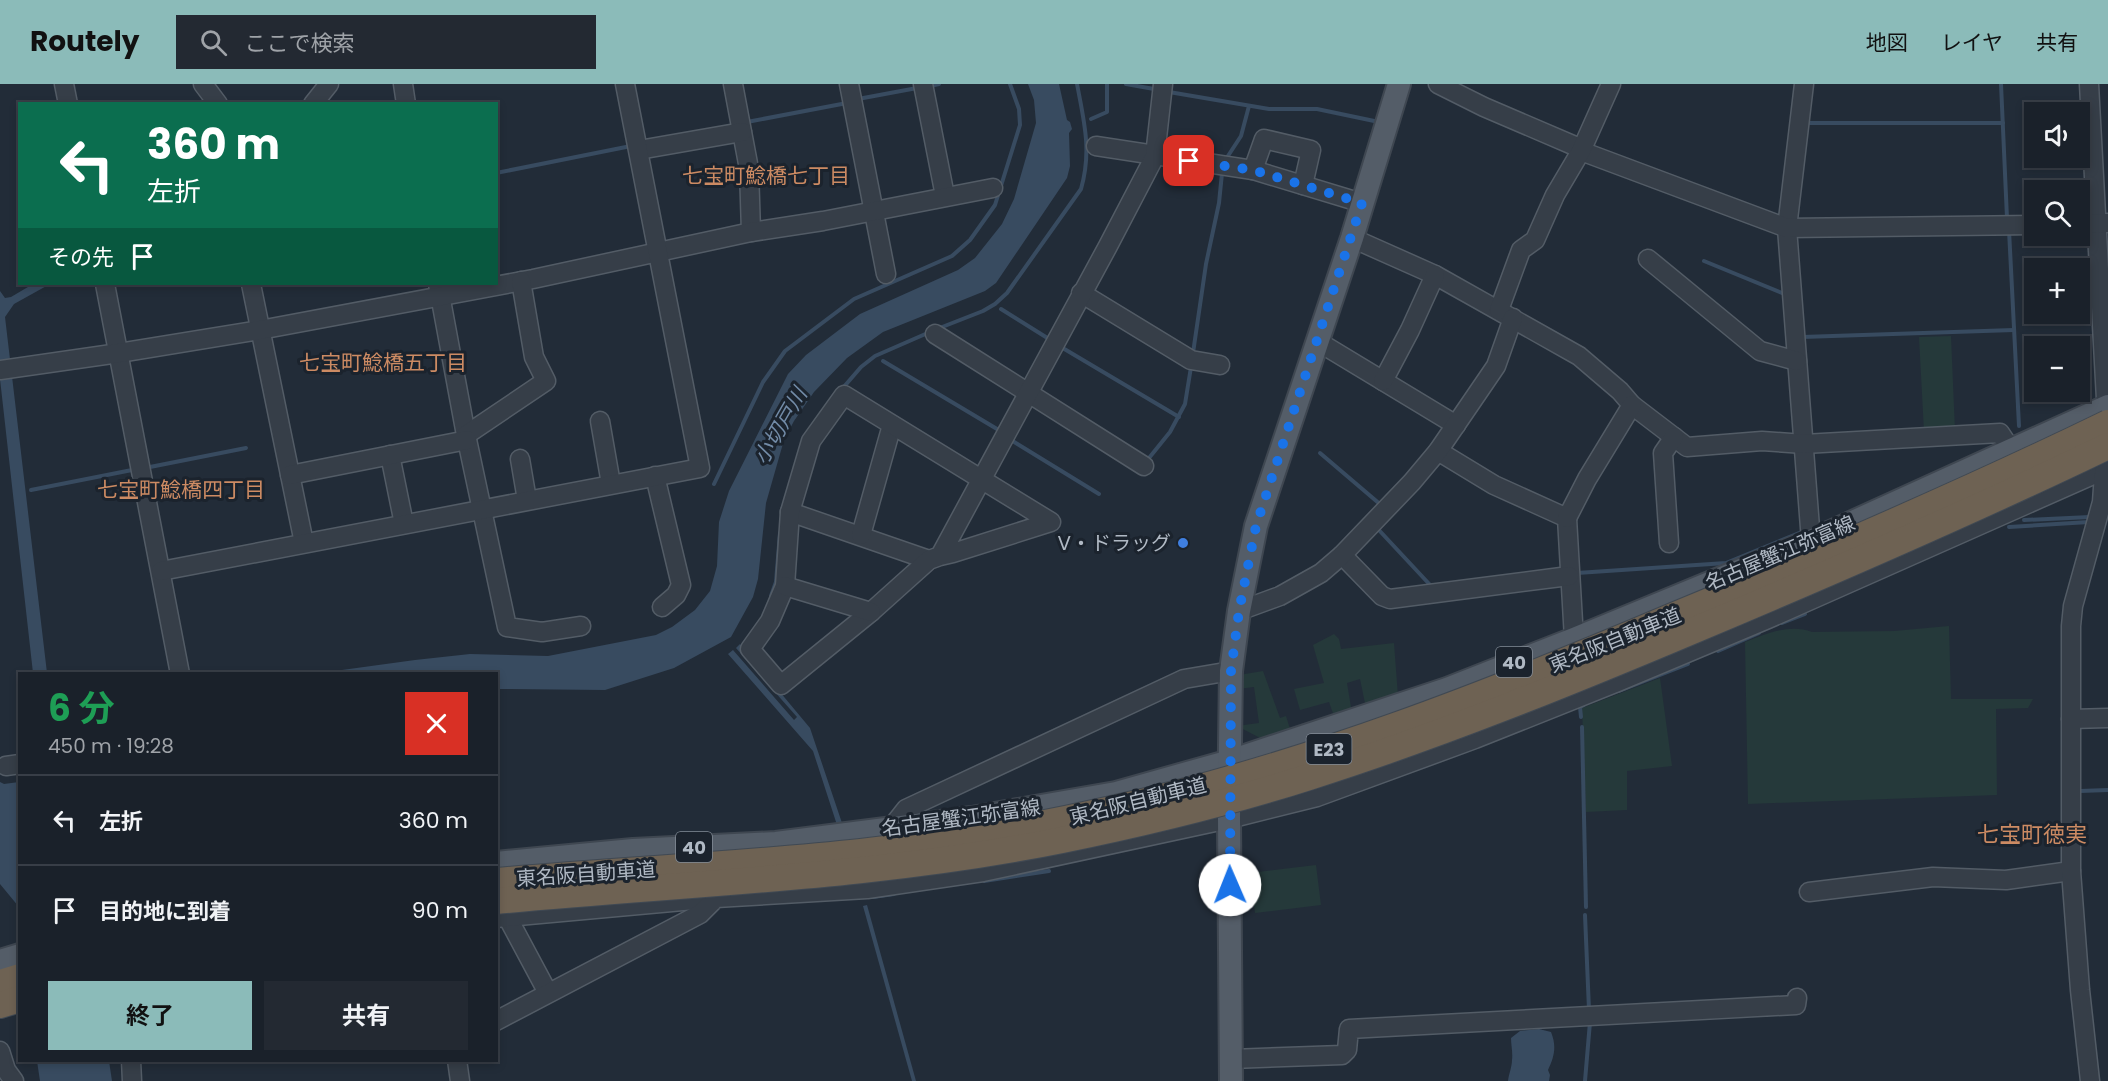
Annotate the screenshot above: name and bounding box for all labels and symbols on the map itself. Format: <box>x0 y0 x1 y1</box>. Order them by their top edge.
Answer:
pin <box>1163 135 1214 186</box>
district label: 七宝町鯰橋七丁目 <box>682 161 850 190</box>
district label: 七宝町鯰橋五丁目 <box>299 348 467 377</box>
water label: 小切戸川 <box>746 381 815 470</box>
district label: 七宝町鯰橋四丁目 <box>97 475 265 504</box>
street label: 名古屋蟹江弥富線 <box>1701 509 1859 597</box>
place label: V・ドラッグ <box>1057 529 1171 557</box>
marker: V・ドラッグ <box>1176 536 1190 550</box>
street label: 東名阪自動車道 <box>1545 601 1685 679</box>
road number: 40 <box>1496 647 1532 677</box>
road number: E23 <box>1306 734 1352 764</box>
street label: 東名阪自動車道 <box>1067 770 1209 832</box>
street label: 名古屋蟹江弥富線 <box>880 793 1042 843</box>
district label: 七宝町徳実 <box>1977 819 2087 850</box>
road number: 40 <box>676 832 712 862</box>
position arrow <box>1198 853 1262 917</box>
street label: 東名阪自動車道 <box>515 855 657 893</box>

